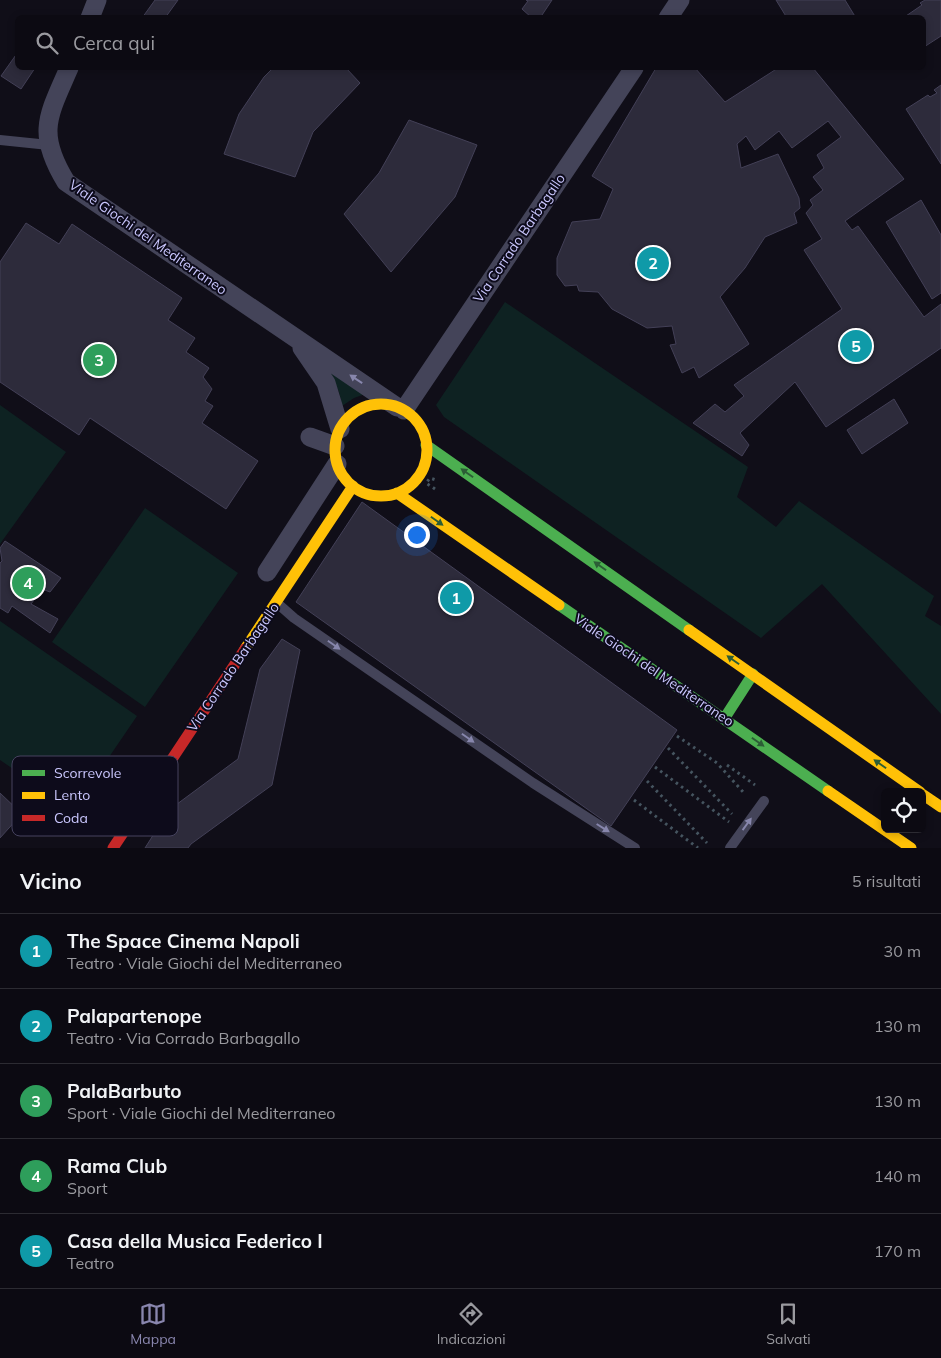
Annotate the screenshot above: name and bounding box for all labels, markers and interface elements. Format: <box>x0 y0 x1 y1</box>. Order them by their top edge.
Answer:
search box <box>15 15 926 70</box>
icon: search <box>33 29 61 57</box>
text: Cerca qui <box>73 31 155 55</box>
street label: Via Corrado Barbagallo <box>469 170 569 306</box>
street label: Viale Giochi del Mediterraneo <box>65 175 231 299</box>
pin: 2 <box>637 244 669 282</box>
pin: 5 <box>840 327 872 365</box>
pin: 3 <box>83 341 115 379</box>
one-way arrow <box>350 374 363 384</box>
one-way arrow <box>460 468 474 478</box>
one-way arrow <box>430 516 444 526</box>
your location <box>404 522 430 548</box>
one-way arrow <box>593 561 607 571</box>
pin: 4 <box>12 564 44 602</box>
pin: 1 <box>440 579 472 617</box>
street label: Via Corrado Barbagallo <box>183 599 283 735</box>
street label: Viale Giochi del Mediterraneo <box>571 610 737 730</box>
one-way arrow <box>327 640 341 650</box>
one-way arrow <box>726 655 739 665</box>
one-way arrow <box>461 733 474 743</box>
one-way arrow <box>751 737 765 747</box>
legend <box>12 756 178 836</box>
one-way arrow <box>873 759 887 769</box>
text: Scorrevole <box>54 764 121 782</box>
text: Lento <box>54 786 90 804</box>
map controls <box>881 788 926 833</box>
button: locate <box>881 788 926 833</box>
text: Coda <box>54 809 88 827</box>
one-way arrow <box>742 818 752 831</box>
one-way arrow <box>596 823 610 833</box>
text: Vicino <box>20 868 82 894</box>
text: 5 risultati <box>852 871 921 891</box>
text: The Space Cinema Napoli <box>67 929 300 953</box>
text: 1 <box>31 941 41 961</box>
text: 30 m <box>884 941 921 961</box>
text: Teatro · Viale Giochi del Mediterraneo <box>67 953 342 973</box>
text: Palapartenope <box>67 1004 202 1028</box>
text: 2 <box>31 1016 41 1036</box>
text: 130 m <box>874 1016 921 1036</box>
text: Teatro · Via Corrado Barbagallo <box>67 1028 300 1048</box>
text: PalaBarbuto <box>67 1079 182 1103</box>
text: 3 <box>31 1091 41 1111</box>
text: 130 m <box>874 1091 921 1111</box>
text: Sport · Viale Giochi del Mediterraneo <box>67 1103 335 1123</box>
text: Rama Club <box>67 1154 167 1178</box>
text: 4 <box>31 1166 41 1186</box>
text: 140 m <box>874 1166 921 1186</box>
text: Sport <box>67 1178 108 1198</box>
text: Casa della Musica Federico I <box>67 1229 323 1253</box>
text: 5 <box>31 1241 41 1261</box>
text: 170 m <box>874 1241 921 1261</box>
text: Teatro <box>67 1253 114 1273</box>
tab: Mappa <box>130 1300 176 1348</box>
tab: Indicazioni <box>437 1300 506 1348</box>
tab: Salvati <box>766 1300 811 1348</box>

